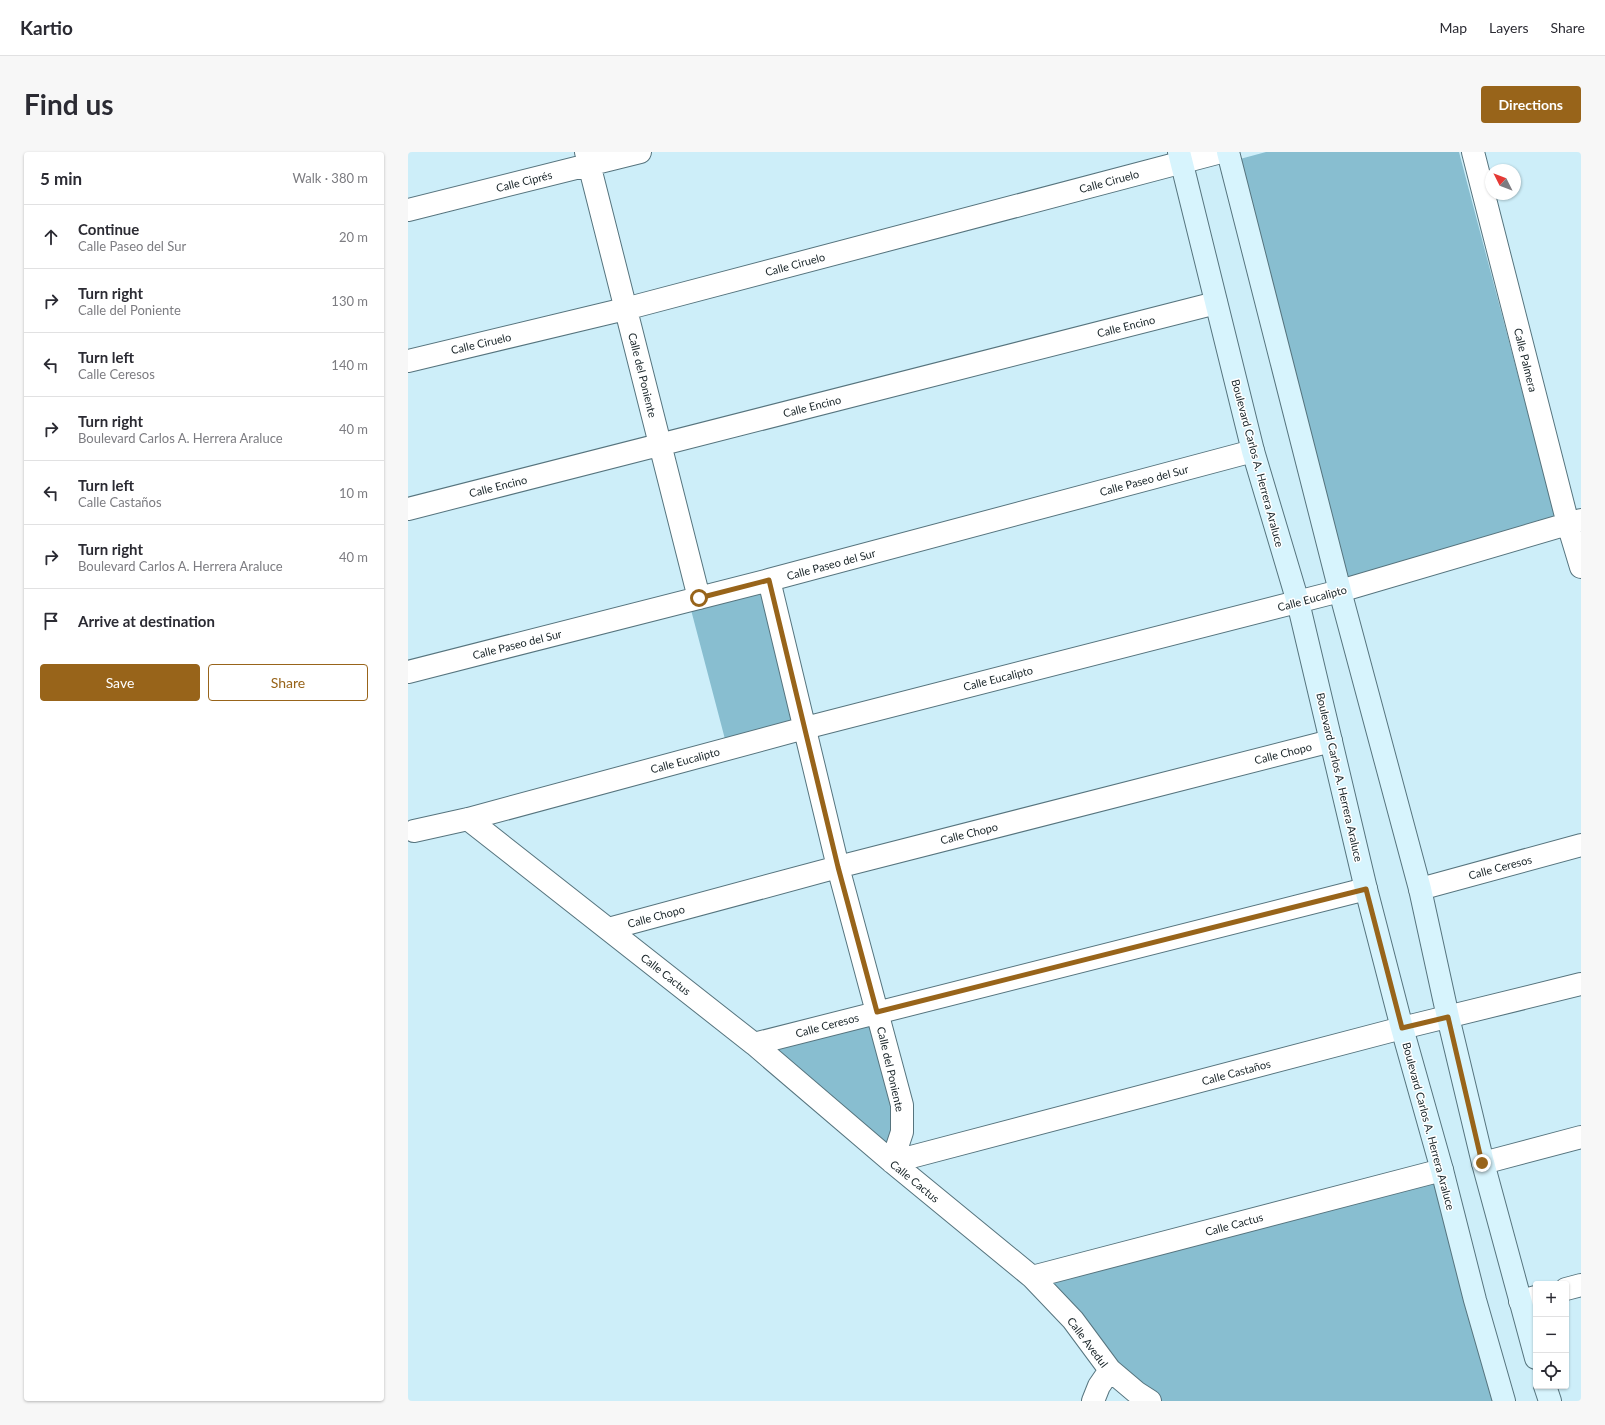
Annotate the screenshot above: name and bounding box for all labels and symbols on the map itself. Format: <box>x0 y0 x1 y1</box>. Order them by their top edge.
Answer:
north arrow <box>1485 164 1521 200</box>
street label: Calle Ciruelo <box>1078 167 1140 195</box>
street label: Calle Ciprés <box>495 168 554 194</box>
street label: Calle Ciruelo <box>764 250 826 278</box>
street label: Calle Encino <box>1096 313 1156 339</box>
street label: Calle Palmera <box>1512 327 1540 393</box>
street label: Calle Ciruelo <box>450 330 512 356</box>
street label: Calle del Poniente <box>626 331 660 419</box>
street label: Boulevard Carlos A. Herrera Araluce <box>1229 378 1287 548</box>
street label: Calle Encino <box>782 393 842 419</box>
street label: Calle Paseo del Sur <box>1098 462 1190 498</box>
street label: Calle Encino <box>468 473 528 499</box>
street label: Calle Paseo del Sur <box>785 546 877 582</box>
street label: Calle Eucalipto <box>1276 583 1348 613</box>
route start <box>690 589 708 607</box>
street label: Calle Paseo del Sur <box>471 627 563 661</box>
street label: Calle Eucalipto <box>962 663 1034 693</box>
street label: Boulevard Carlos A. Herrera Araluce <box>1314 691 1366 863</box>
street label: Calle Chopo <box>1253 740 1313 766</box>
street label: Calle Eucalipto <box>649 745 721 775</box>
street label: Calle Chopo <box>939 820 999 846</box>
street label: Calle Ceresos <box>1467 852 1533 882</box>
street label: Calle Chopo <box>626 902 686 930</box>
street label: Calle Cactus <box>639 951 694 998</box>
street label: Calle Ceresos <box>794 1010 860 1040</box>
street label: Calle del Poniente <box>875 1025 907 1113</box>
street label: Boulevard Carlos A. Herrera Araluce <box>1400 1041 1458 1211</box>
street label: Calle Castaños <box>1200 1057 1272 1087</box>
route end <box>1473 1154 1491 1172</box>
street label: Calle Cactus <box>888 1157 942 1205</box>
street label: Calle Cactus <box>1204 1210 1265 1238</box>
street label: Calle Avedul <box>1065 1314 1111 1370</box>

